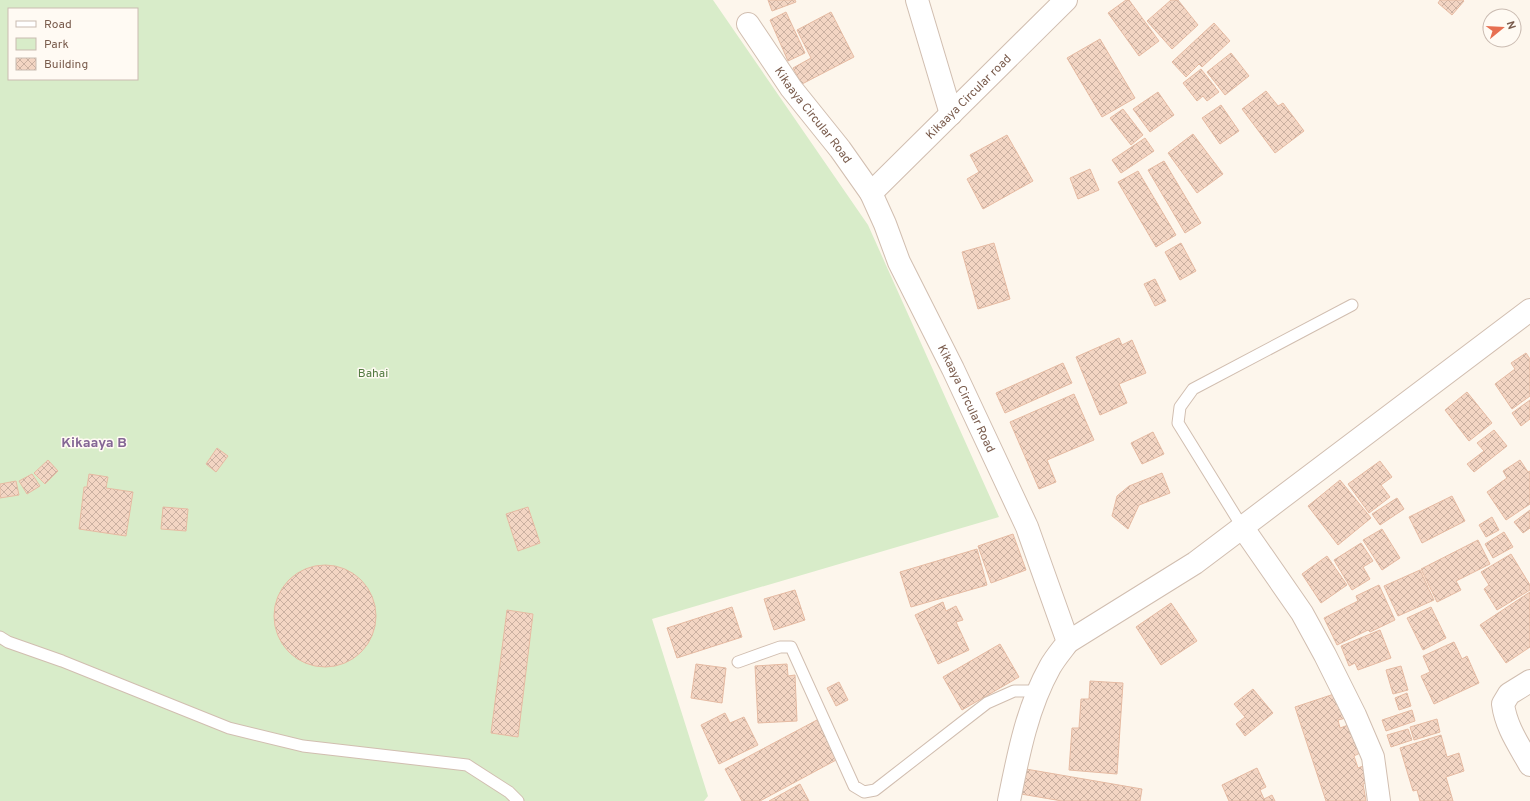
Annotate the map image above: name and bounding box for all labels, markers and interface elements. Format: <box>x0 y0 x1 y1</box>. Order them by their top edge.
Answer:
legend <box>8 8 138 80</box>
north arrow <box>1482 8 1522 48</box>
text: Road <box>44 17 72 33</box>
text: N <box>1503 19 1518 31</box>
text: Park <box>44 37 69 53</box>
street label: Kikaaya Circular road <box>923 51 1015 143</box>
text: Building <box>44 57 88 73</box>
street label: Kikaaya Circular Road <box>770 64 855 167</box>
street label: Kikaaya Circular Road <box>933 342 998 456</box>
park label: Bahai <box>358 366 388 382</box>
district label: Kikaaya B <box>61 435 127 452</box>

